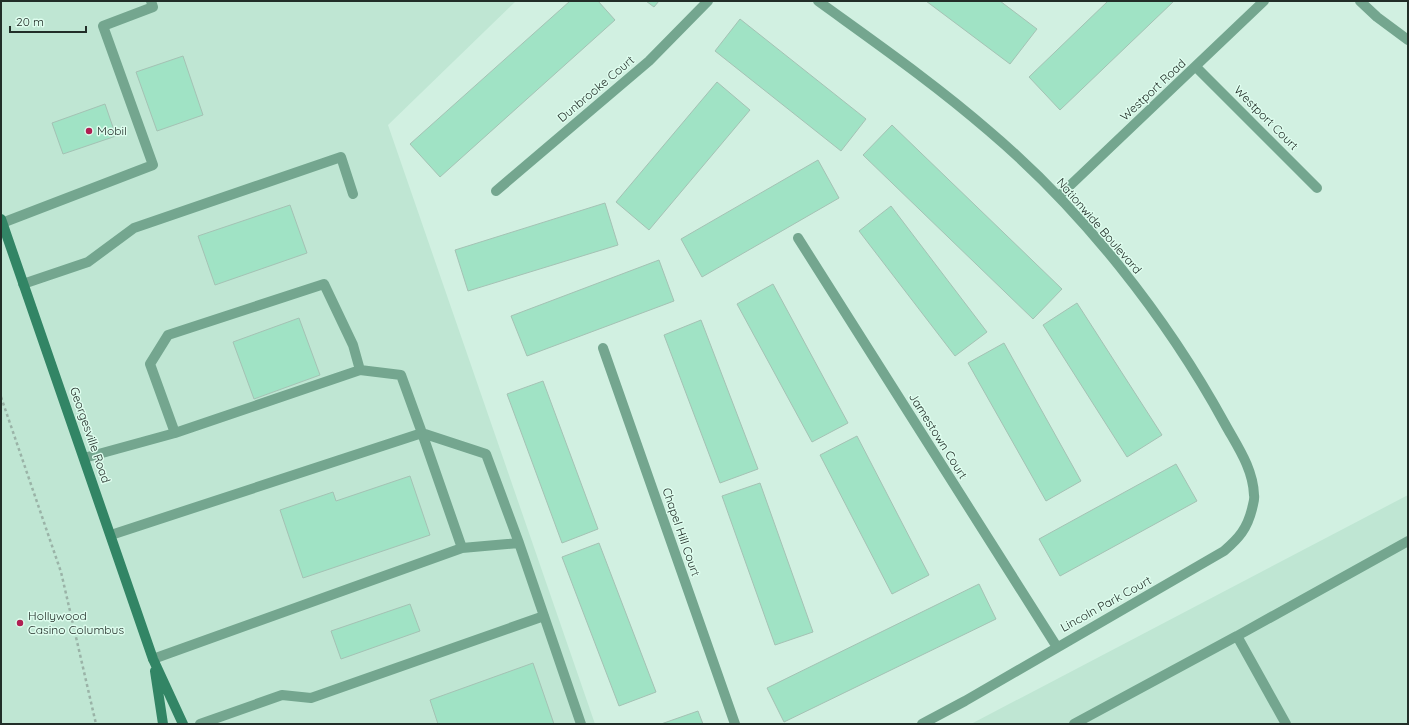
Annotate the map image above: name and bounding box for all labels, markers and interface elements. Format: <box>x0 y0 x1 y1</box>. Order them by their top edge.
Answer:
scale bar <box>10 8 86 34</box>
text: 20 m <box>16 14 44 29</box>
street label: Dunbrooke Court <box>554 52 637 125</box>
street label: Westport Road <box>1117 55 1189 124</box>
street label: Westport Court <box>1231 82 1302 153</box>
place label: Mobil <box>97 123 127 138</box>
marker: Mobil <box>84 126 94 136</box>
street label: Nationwide Boulevard <box>1054 175 1145 277</box>
street label: Georgesville Road <box>67 385 114 485</box>
street label: Jamestown Court <box>906 390 971 482</box>
street label: Chapel Hill Court <box>659 486 704 578</box>
street label: Lincoln Park Court <box>1058 572 1154 635</box>
place label: Hollywood Casino Columbus <box>28 608 124 637</box>
marker: Hollywood Casino Columbus <box>15 618 25 628</box>

